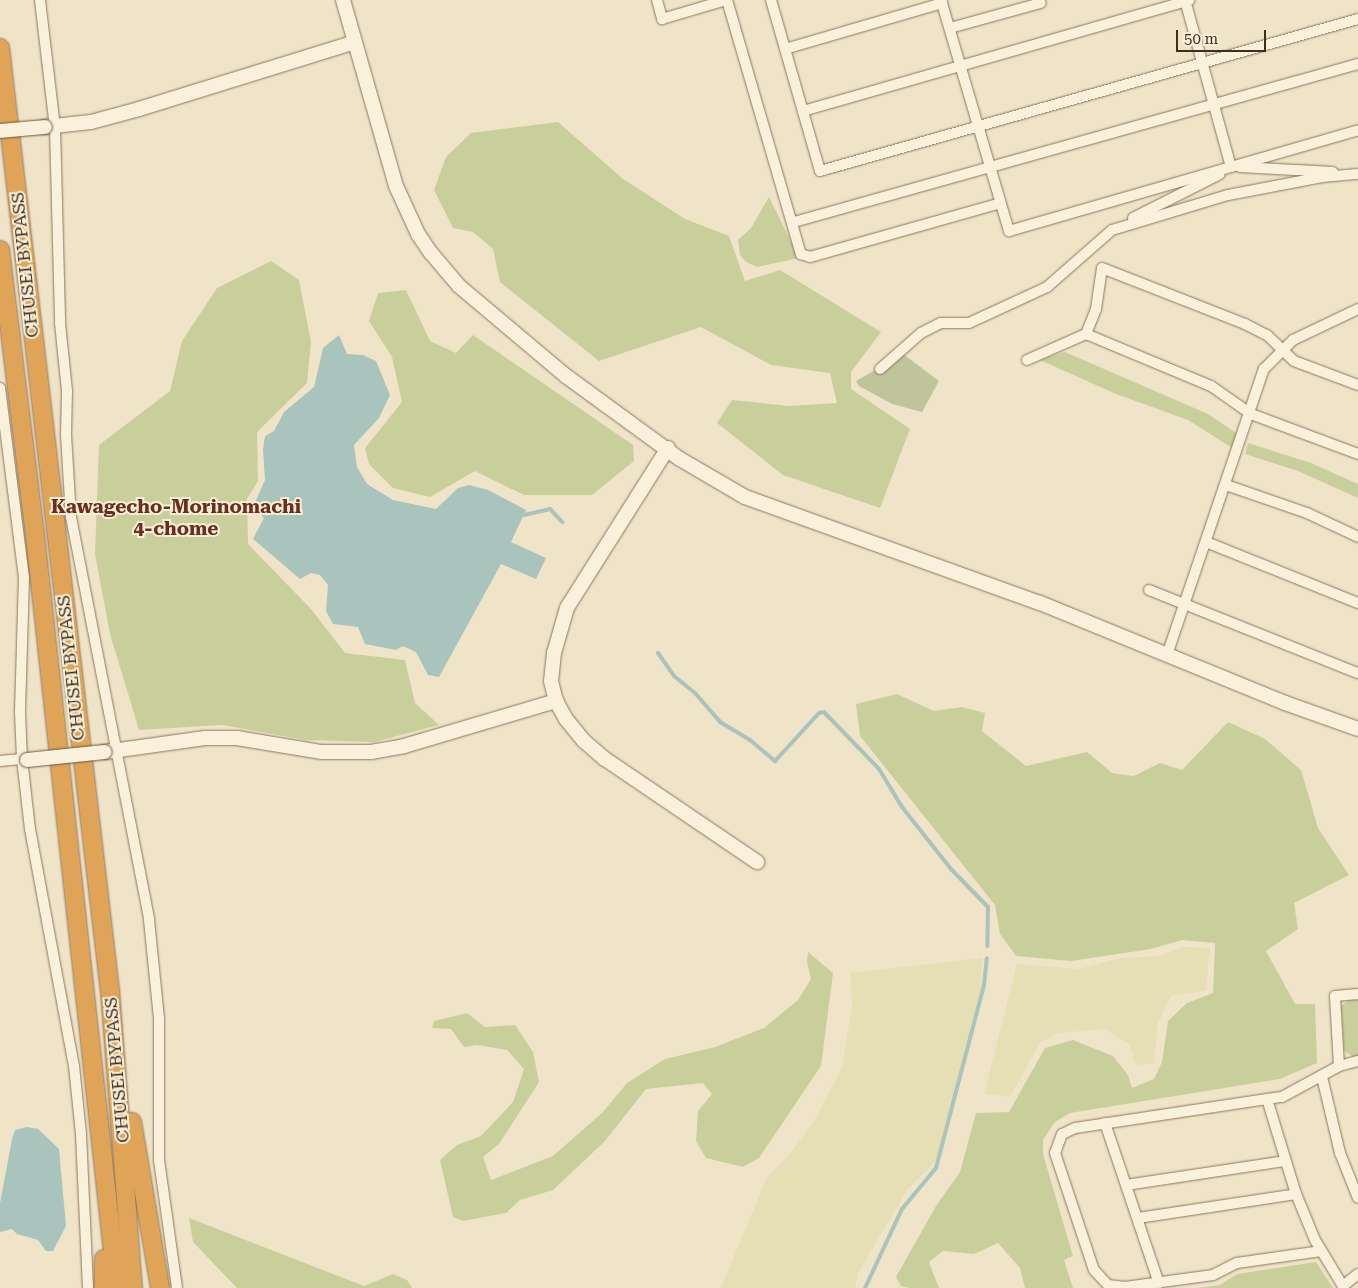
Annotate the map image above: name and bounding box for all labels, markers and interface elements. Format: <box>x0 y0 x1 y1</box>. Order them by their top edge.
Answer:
scale bar <box>1178 20 1268 52</box>
text: 50 m <box>1184 30 1218 48</box>
street label: CHUSEI BYPASS <box>7 191 43 339</box>
district label: Kawagecho-Morinomachi 4-chome <box>51 496 301 540</box>
street label: CHUSEI BYPASS <box>53 594 89 742</box>
street label: CHUSEI BYPASS <box>100 996 134 1144</box>

